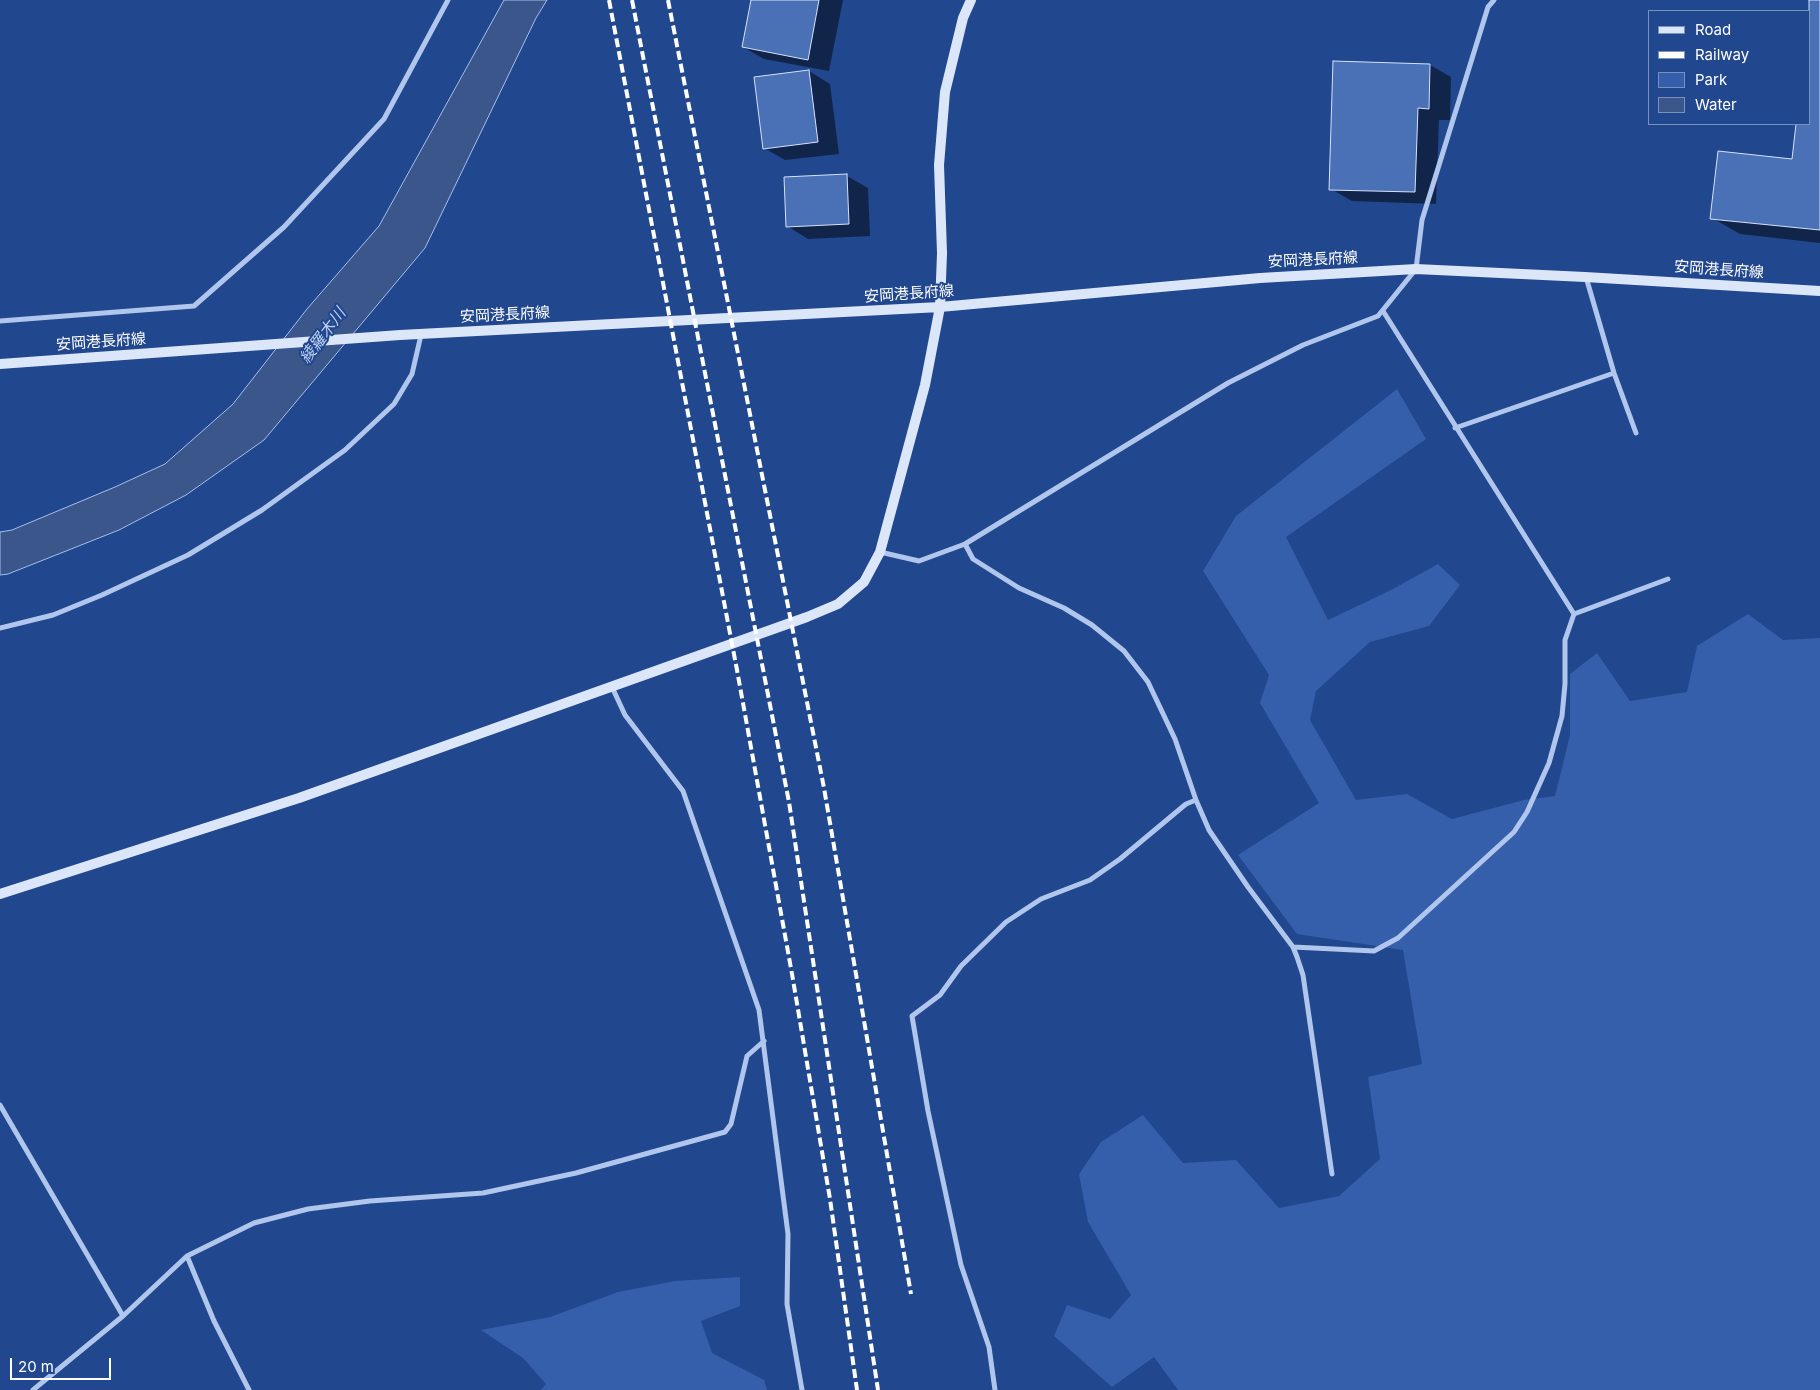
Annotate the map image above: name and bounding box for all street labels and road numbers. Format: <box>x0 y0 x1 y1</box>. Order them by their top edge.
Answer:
street label: 安岡港長府線 <box>1268 249 1358 271</box>
street label: 安岡港長府線 <box>1673 258 1765 282</box>
street label: 安岡港長府線 <box>863 282 955 306</box>
street label: 安岡港長府線 <box>460 304 550 326</box>
street label: 安岡港長府線 <box>55 330 147 354</box>

